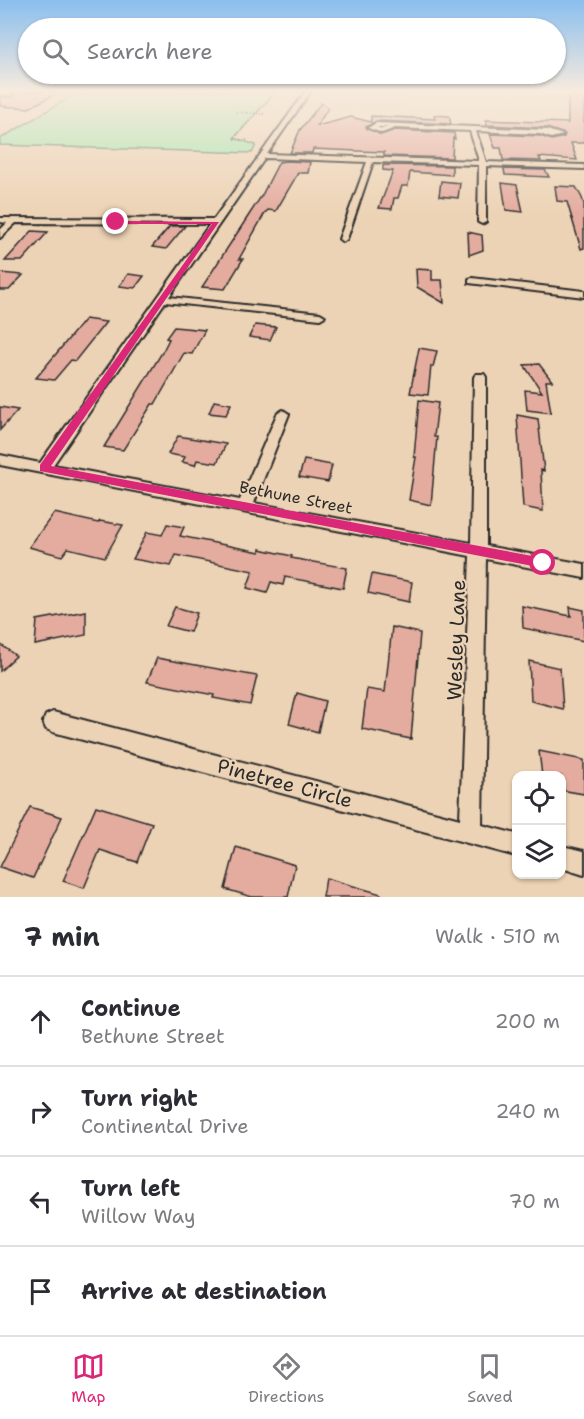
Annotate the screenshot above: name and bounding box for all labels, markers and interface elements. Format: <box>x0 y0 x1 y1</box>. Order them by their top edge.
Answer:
search box <box>18 18 566 84</box>
icon: search <box>39 35 72 68</box>
text: Search here <box>87 37 213 66</box>
route end <box>102 208 128 234</box>
street label: Bethune Street <box>237 476 354 519</box>
route start <box>529 549 555 575</box>
street label: Wesley Lane <box>441 579 471 701</box>
street label: Pinetree Circle <box>215 752 355 814</box>
map controls <box>512 771 566 879</box>
button: locate <box>512 771 566 825</box>
button: layers <box>512 825 566 879</box>
text: 7 min <box>24 919 100 954</box>
text: Walk · 510 m <box>435 923 560 949</box>
text: Continue <box>81 994 181 1023</box>
icon: ahead <box>24 1005 57 1038</box>
text: 200 m <box>495 1008 560 1034</box>
text: Bethune Street <box>81 1023 225 1049</box>
text: Turn right <box>81 1084 198 1113</box>
icon: right <box>24 1095 57 1128</box>
text: 240 m <box>495 1098 560 1124</box>
text: Continental Drive <box>81 1113 249 1139</box>
text: Turn left <box>81 1174 180 1203</box>
icon: left <box>24 1185 57 1218</box>
text: 70 m <box>508 1188 560 1214</box>
text: Willow Way <box>81 1203 195 1229</box>
icon: arrive <box>24 1275 57 1308</box>
text: Arrive at destination <box>81 1277 327 1306</box>
tab: Map <box>71 1350 106 1407</box>
tab: Directions <box>248 1350 325 1407</box>
tab: Saved <box>467 1350 513 1407</box>

